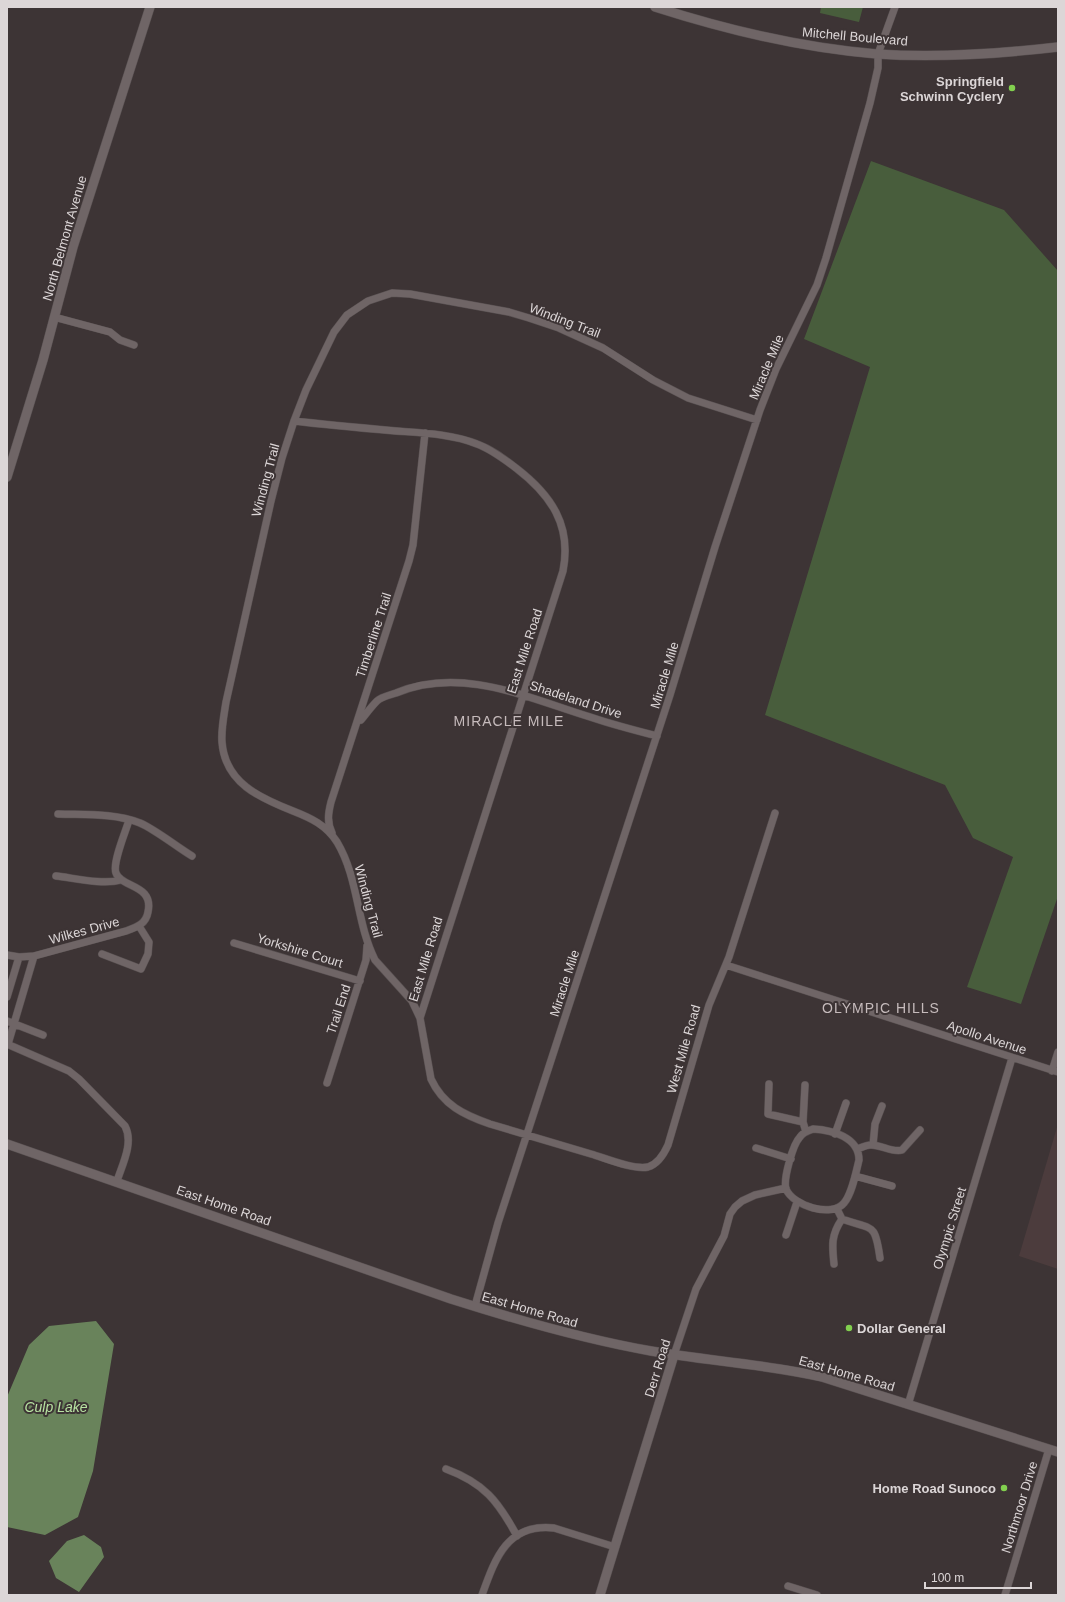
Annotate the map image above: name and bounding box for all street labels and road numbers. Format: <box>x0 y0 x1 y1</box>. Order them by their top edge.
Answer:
street label: Mitchell Boulevard <box>801 24 909 49</box>
street label: North Belmont Avenue <box>39 174 90 303</box>
street label: Winding Trail <box>527 300 603 341</box>
street label: Miracle Mile <box>746 332 787 402</box>
street label: Winding Trail <box>249 442 282 518</box>
street label: Timberline Trail <box>353 591 394 679</box>
street label: East Mile Road <box>504 607 545 695</box>
street label: Miracle Mile <box>647 640 682 710</box>
street label: Shadeland Drive <box>528 677 624 721</box>
street label: Winding Trail <box>352 863 386 939</box>
street label: Wilkes Drive <box>47 914 121 947</box>
street label: East Mile Road <box>405 915 446 1003</box>
street label: Yorkshire Court <box>255 930 345 971</box>
street label: Miracle Mile <box>547 948 582 1018</box>
street label: Trail End <box>323 982 354 1036</box>
street label: West Mile Road <box>664 1003 703 1095</box>
street label: Apollo Avenue <box>945 1018 1029 1057</box>
street label: East Home Road <box>175 1182 273 1229</box>
street label: Olympic Street <box>930 1185 969 1271</box>
street label: East Home Road <box>480 1289 580 1330</box>
street label: Derr Road <box>642 1337 673 1399</box>
street label: East Home Road <box>797 1353 897 1394</box>
street label: Northmoor Drive <box>998 1459 1041 1555</box>

